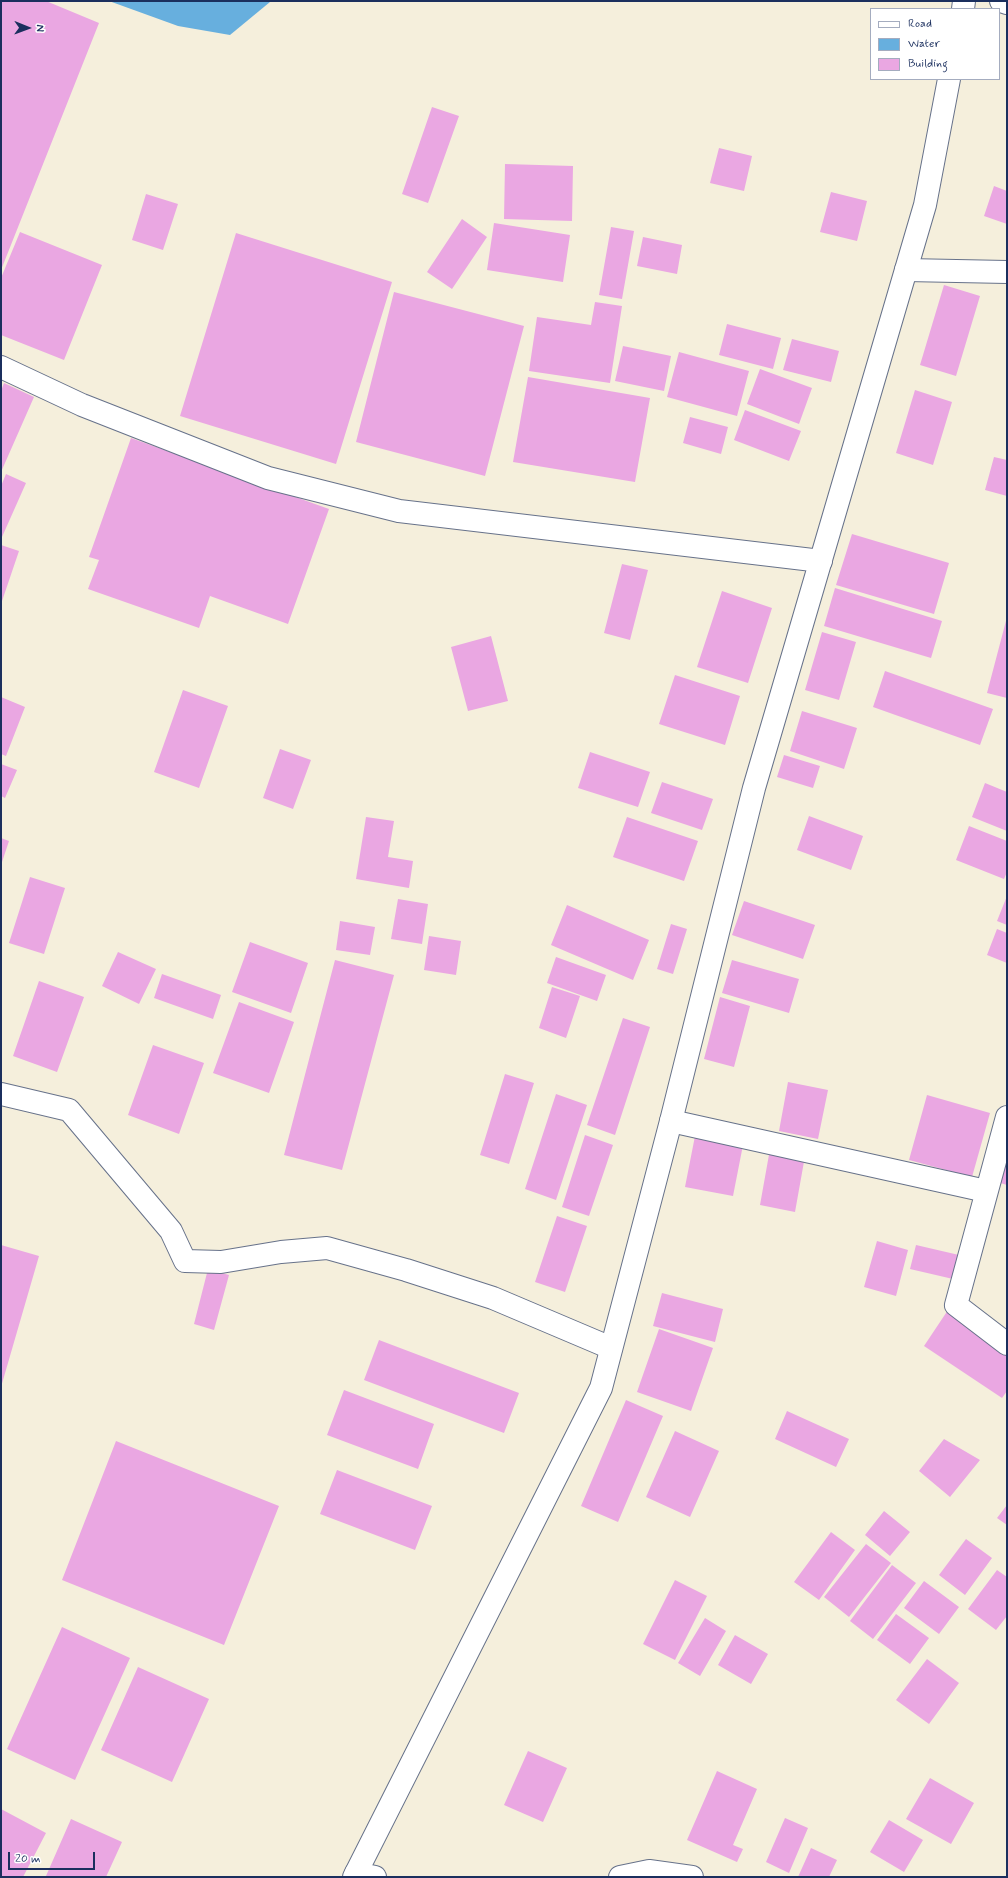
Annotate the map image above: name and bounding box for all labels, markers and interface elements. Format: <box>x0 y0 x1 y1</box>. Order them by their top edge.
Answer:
north arrow <box>8 8 48 48</box>
legend <box>870 8 1000 80</box>
text: Road <box>908 16 932 32</box>
text: N <box>33 24 47 32</box>
text: Water <box>908 36 940 52</box>
text: Building <box>908 56 948 72</box>
scale bar <box>10 1844 97 1870</box>
text: 20 m <box>15 1851 41 1867</box>

